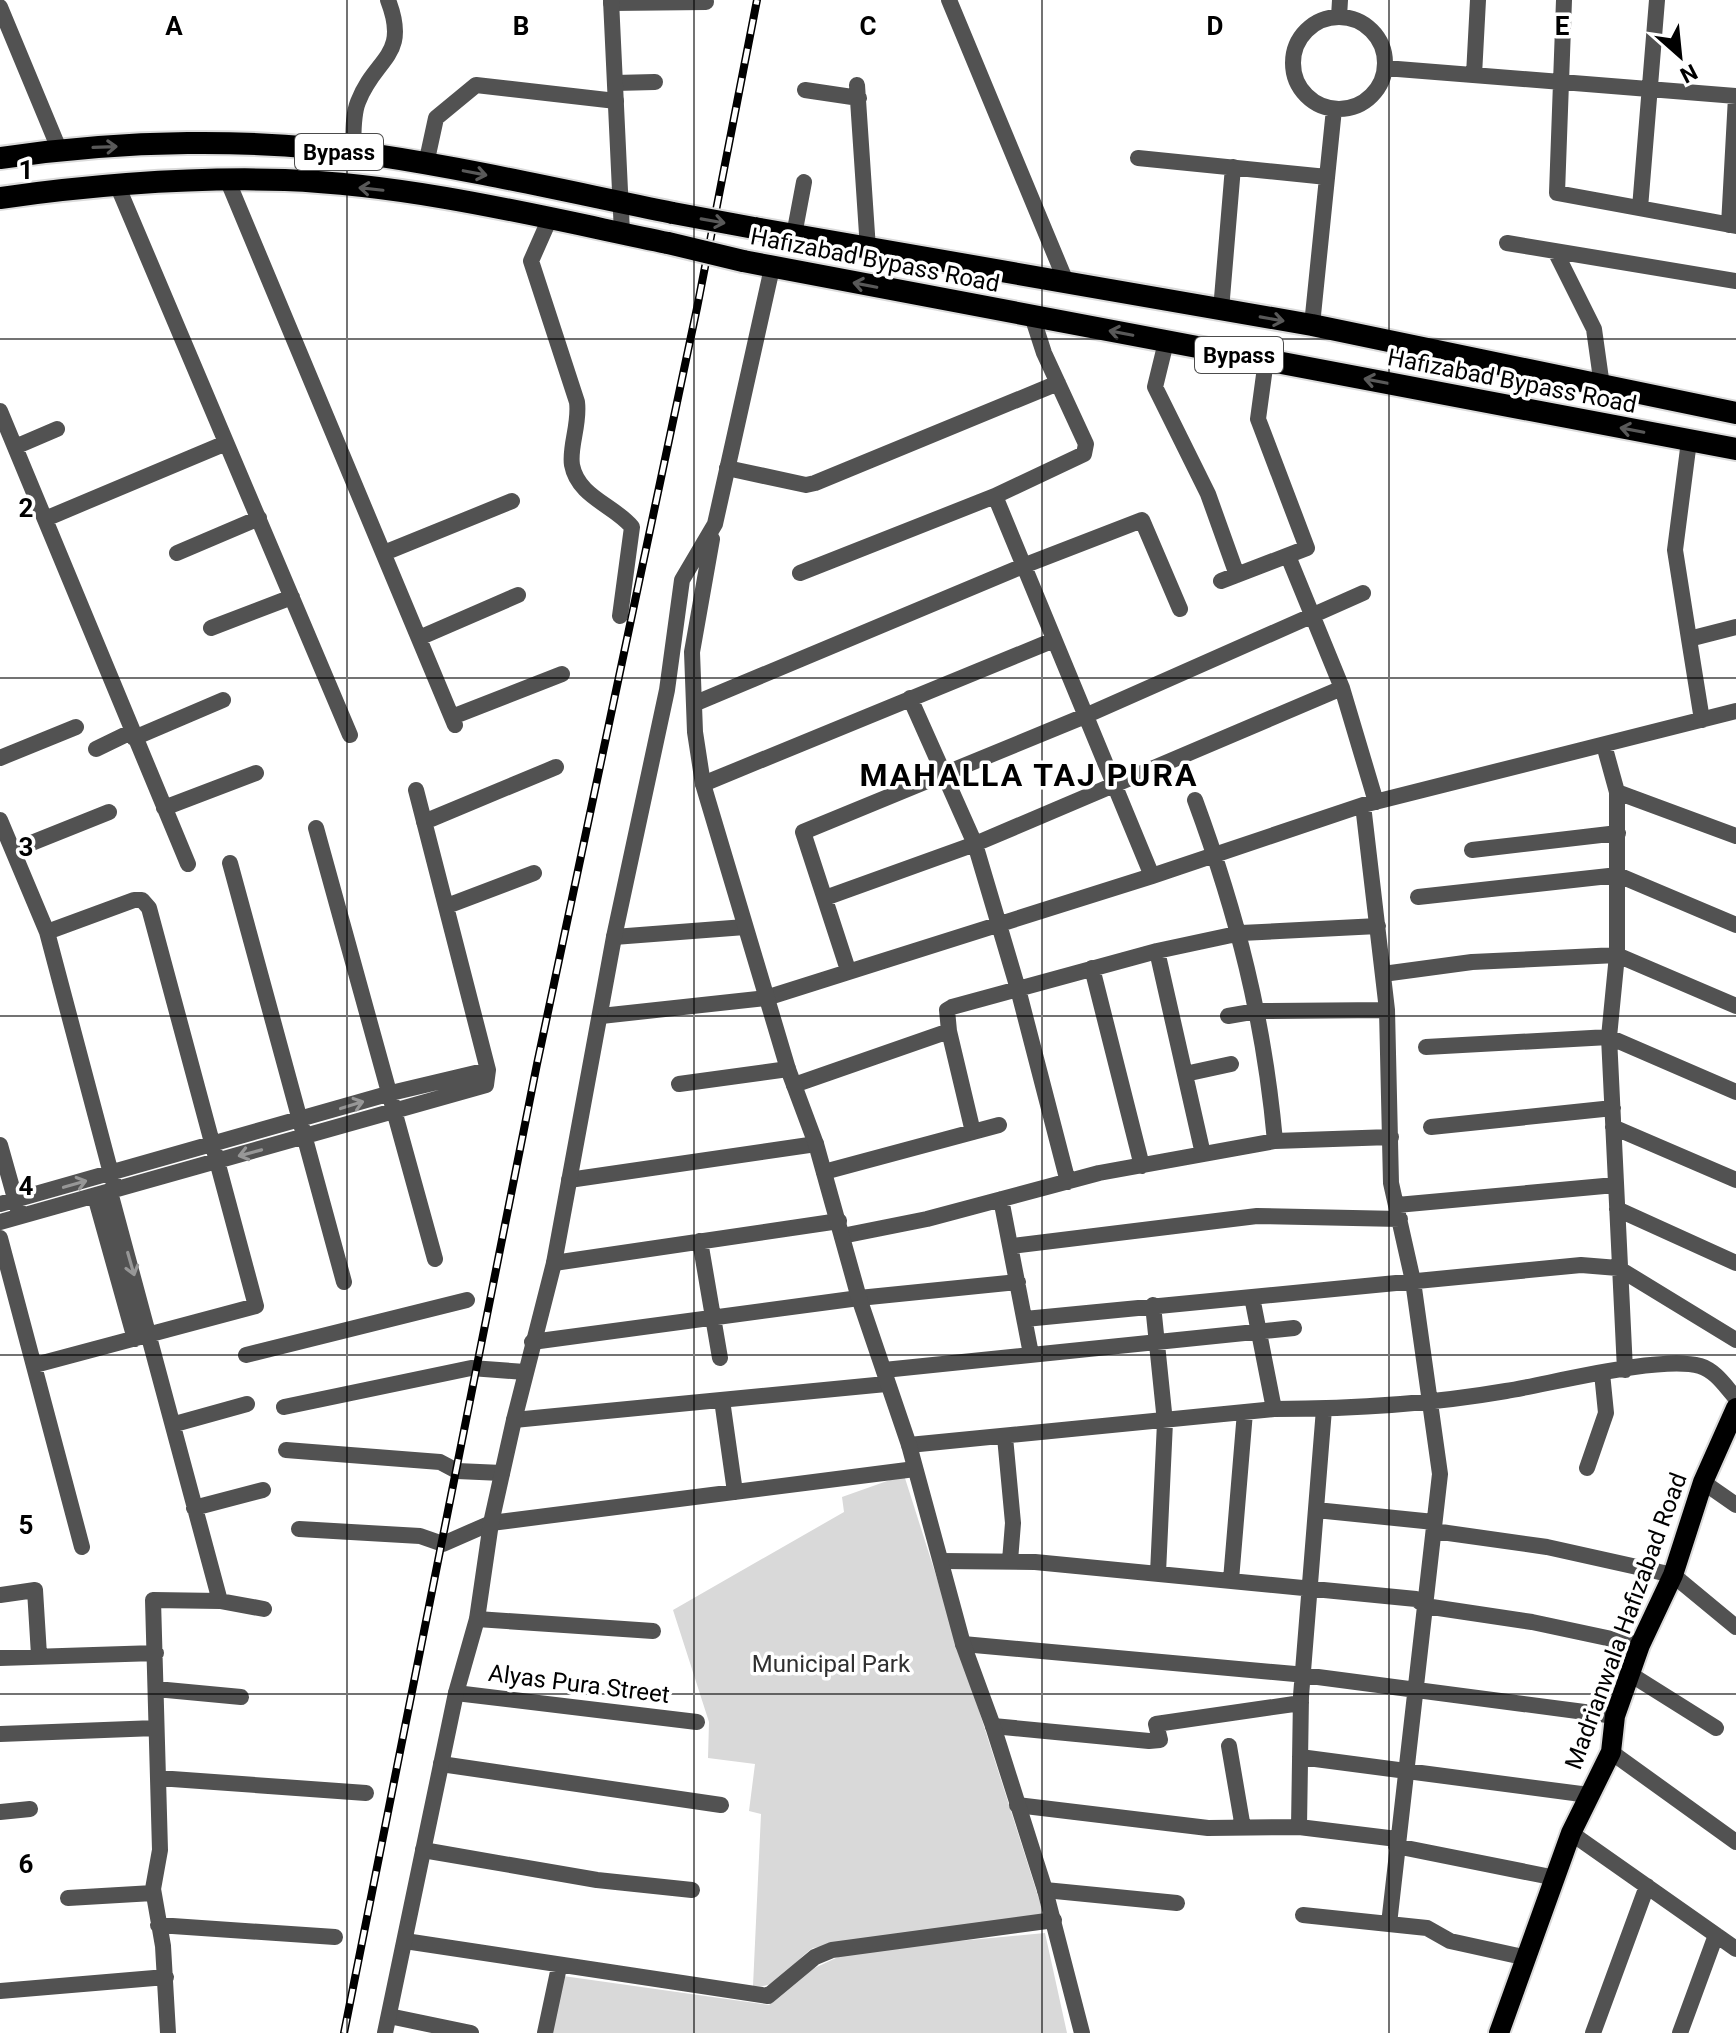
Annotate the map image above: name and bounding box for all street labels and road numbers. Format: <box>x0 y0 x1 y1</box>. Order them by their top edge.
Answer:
road number: Bypass <box>295 134 383 170</box>
street label: Hafizabad Bypass Road <box>748 222 1002 298</box>
road number: Bypass <box>1195 337 1283 373</box>
street label: Hafizabad Bypass Road <box>1385 343 1639 419</box>
street label: Madrianwala Hafizabad Road <box>1559 1469 1693 1773</box>
street label: Alyas Pura Street <box>487 1659 671 1709</box>

